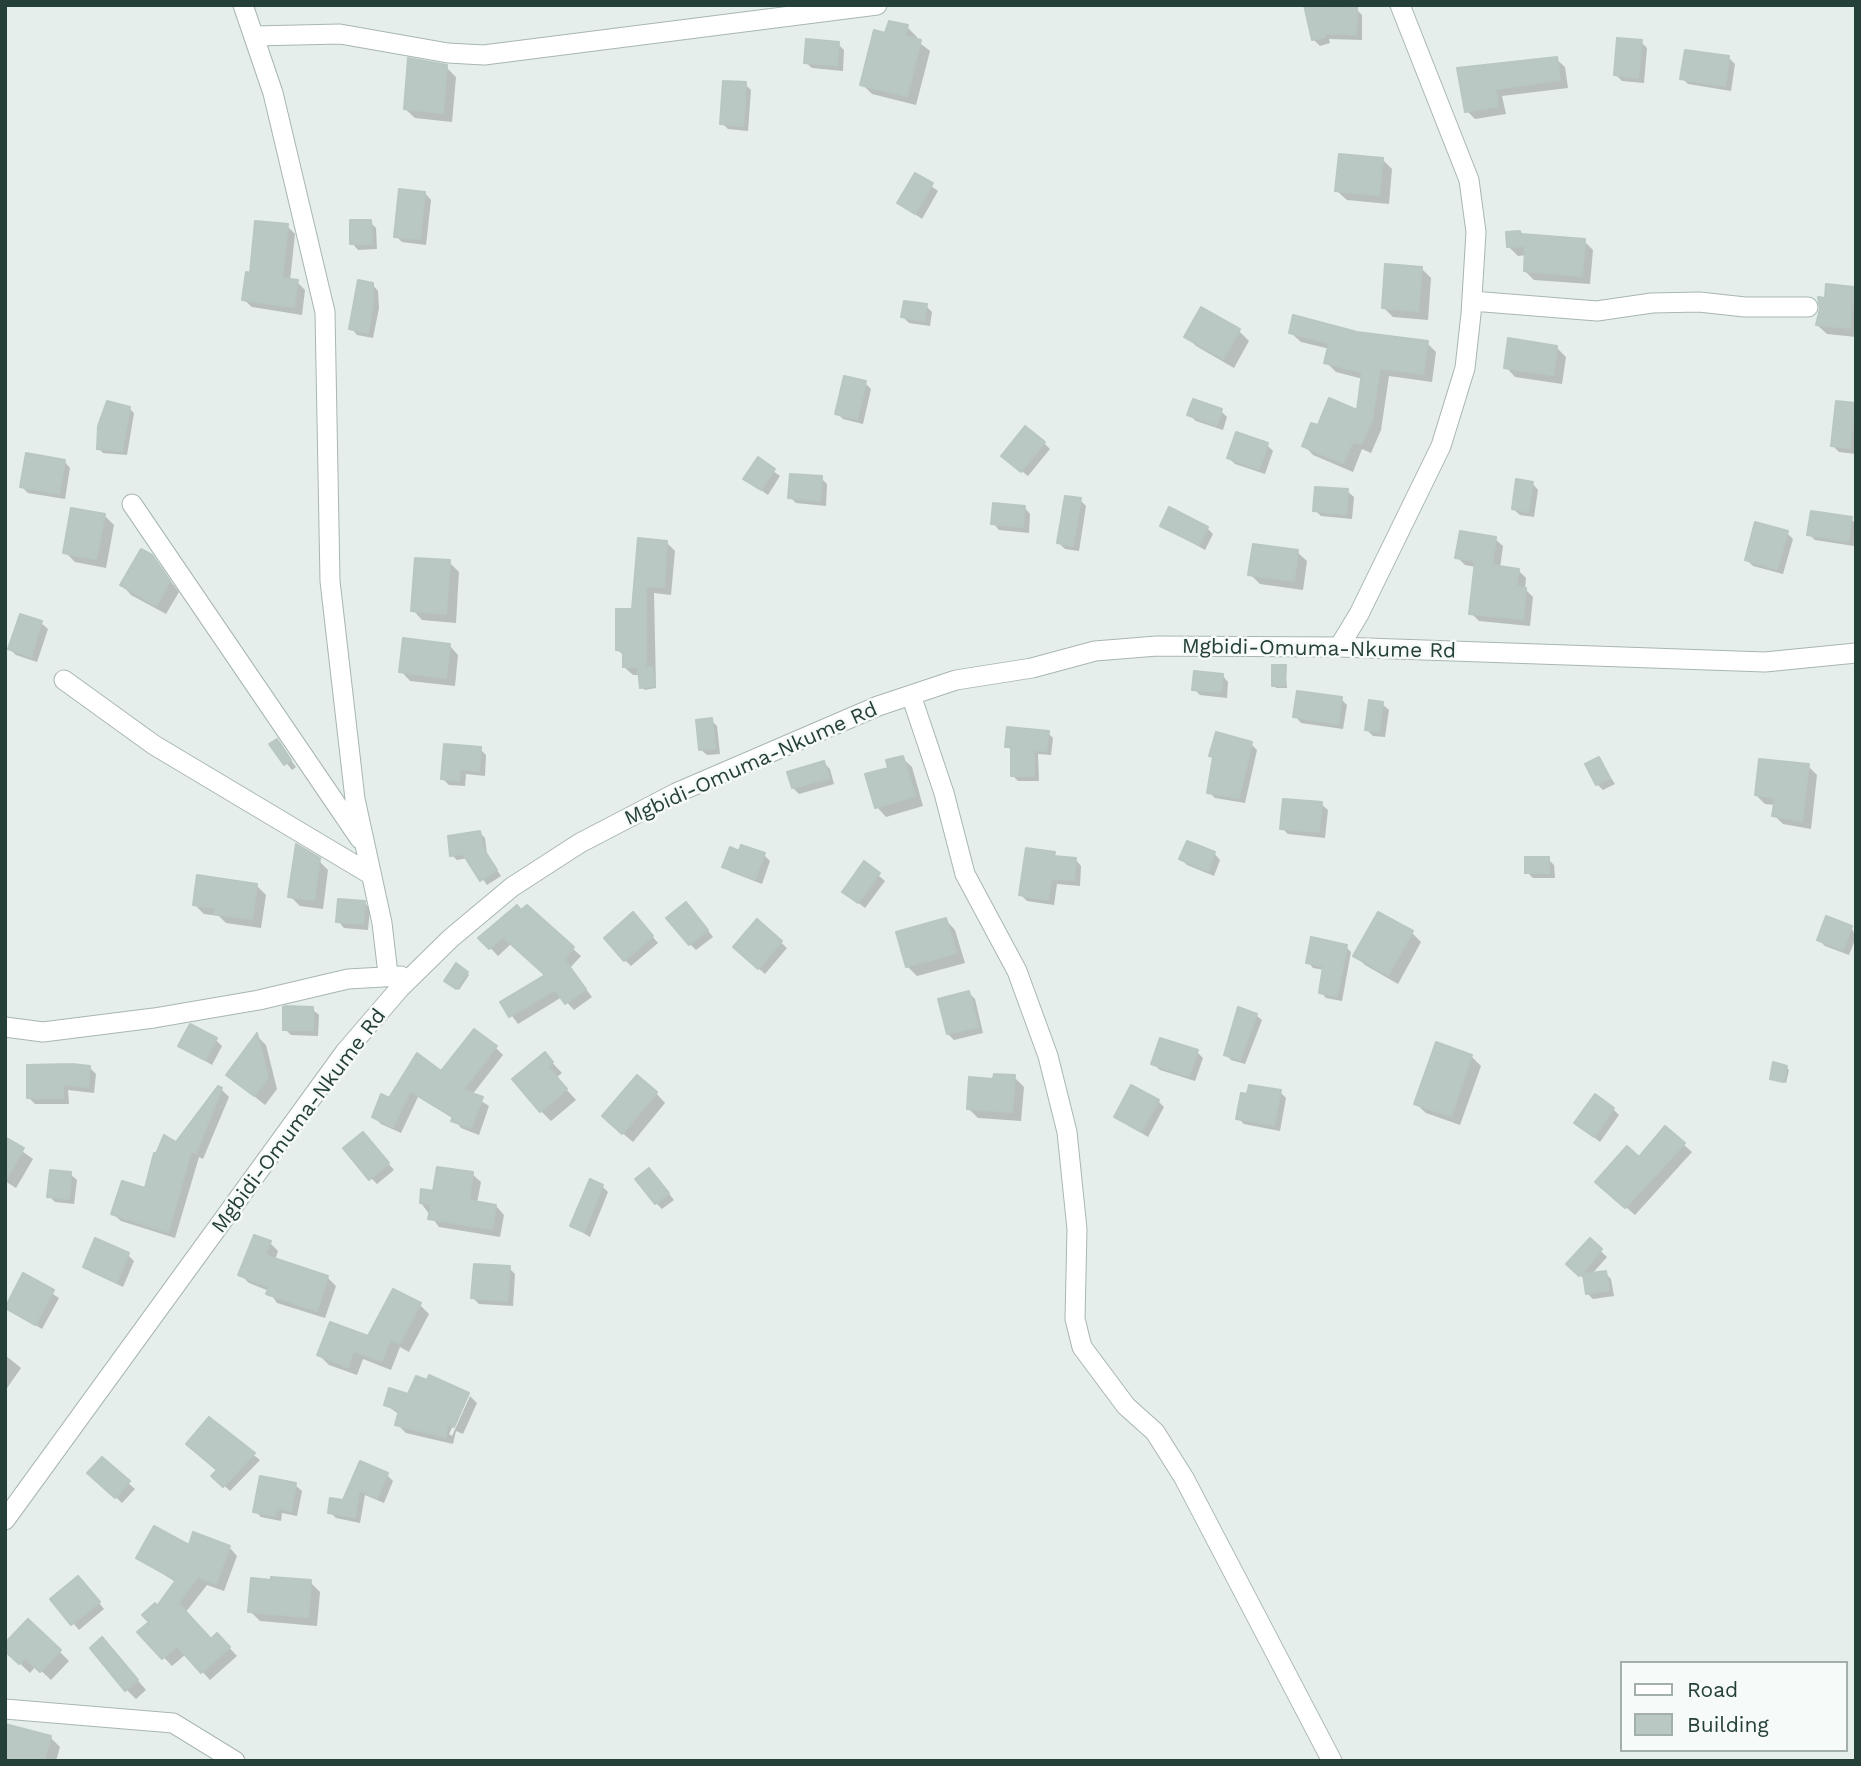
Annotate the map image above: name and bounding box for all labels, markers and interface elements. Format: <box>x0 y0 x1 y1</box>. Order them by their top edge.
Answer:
street label: Mgbidi-Omuma-Nkume Rd <box>1182 634 1456 664</box>
street label: Mgbidi-Omuma-Nkume Rd <box>621 697 881 831</box>
street label: Mgbidi-Omuma-Nkume Rd <box>206 1004 392 1238</box>
legend <box>1619 1661 1847 1752</box>
text: Road <box>1687 1677 1738 1702</box>
text: Building <box>1687 1712 1769 1737</box>

